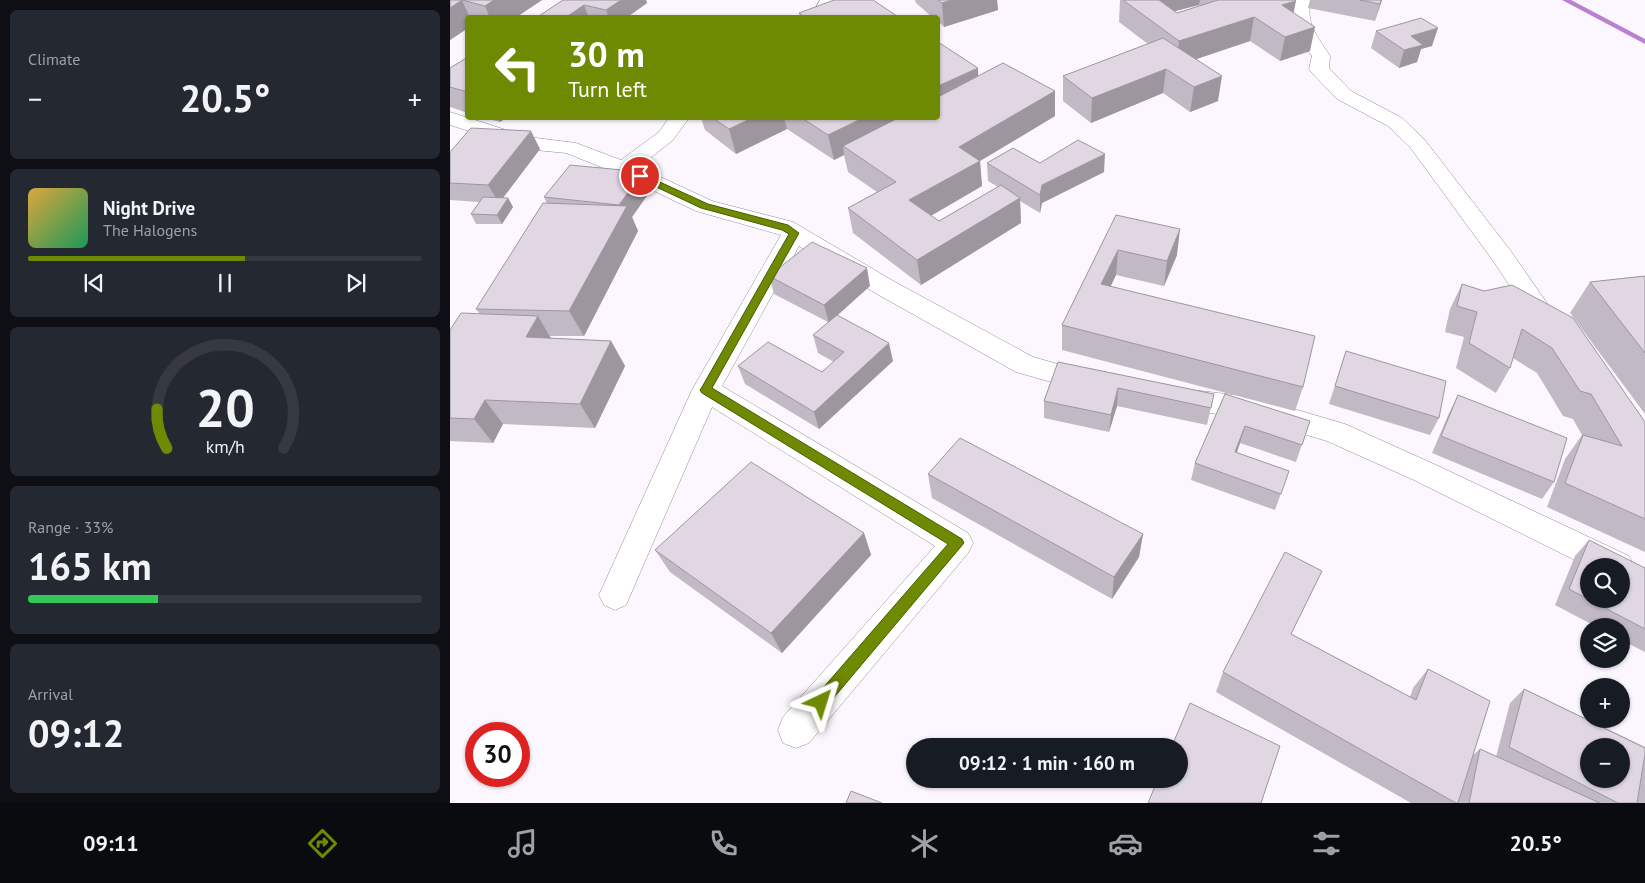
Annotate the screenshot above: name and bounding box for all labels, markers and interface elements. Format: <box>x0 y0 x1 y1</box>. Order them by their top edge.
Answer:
text: 30 m <box>568 31 645 77</box>
icon: left <box>485 35 550 100</box>
text: Climate <box>28 49 80 69</box>
text: 20.5° <box>180 73 270 122</box>
text: Turn left <box>568 75 647 103</box>
text: − <box>28 80 42 117</box>
text: + <box>408 80 422 117</box>
pin <box>619 155 661 197</box>
icon: arrive <box>626 162 654 190</box>
text: Night Drive <box>103 196 195 220</box>
text: The Halogens <box>103 220 197 240</box>
icon: previous <box>80 269 108 297</box>
icon: pause <box>211 269 239 297</box>
icon: next <box>342 269 370 297</box>
text: 20 <box>196 374 254 441</box>
text: km/h <box>205 435 245 458</box>
text: Range · 33% <box>28 517 113 537</box>
text: 165 km <box>28 541 152 590</box>
map controls <box>1580 558 1630 788</box>
button: search <box>1580 558 1630 608</box>
button: layers <box>1580 618 1630 668</box>
position arrow <box>794 675 846 727</box>
button: + <box>1580 678 1630 728</box>
text: Arrival <box>28 684 73 704</box>
text: 09:12 <box>28 708 124 757</box>
speed limit sign: 30 <box>465 722 530 787</box>
button: − <box>1580 738 1630 788</box>
text: 09:12 · 1 min · 160 m <box>959 751 1135 775</box>
icon: directions <box>305 826 340 861</box>
icon: music <box>505 826 540 861</box>
icon: phone <box>706 826 741 861</box>
icon: climate <box>907 826 942 861</box>
icon: car <box>1108 826 1143 861</box>
icon: filters <box>1309 826 1344 861</box>
text: 09:11 <box>83 829 139 857</box>
text: 20.5° <box>1510 829 1562 857</box>

